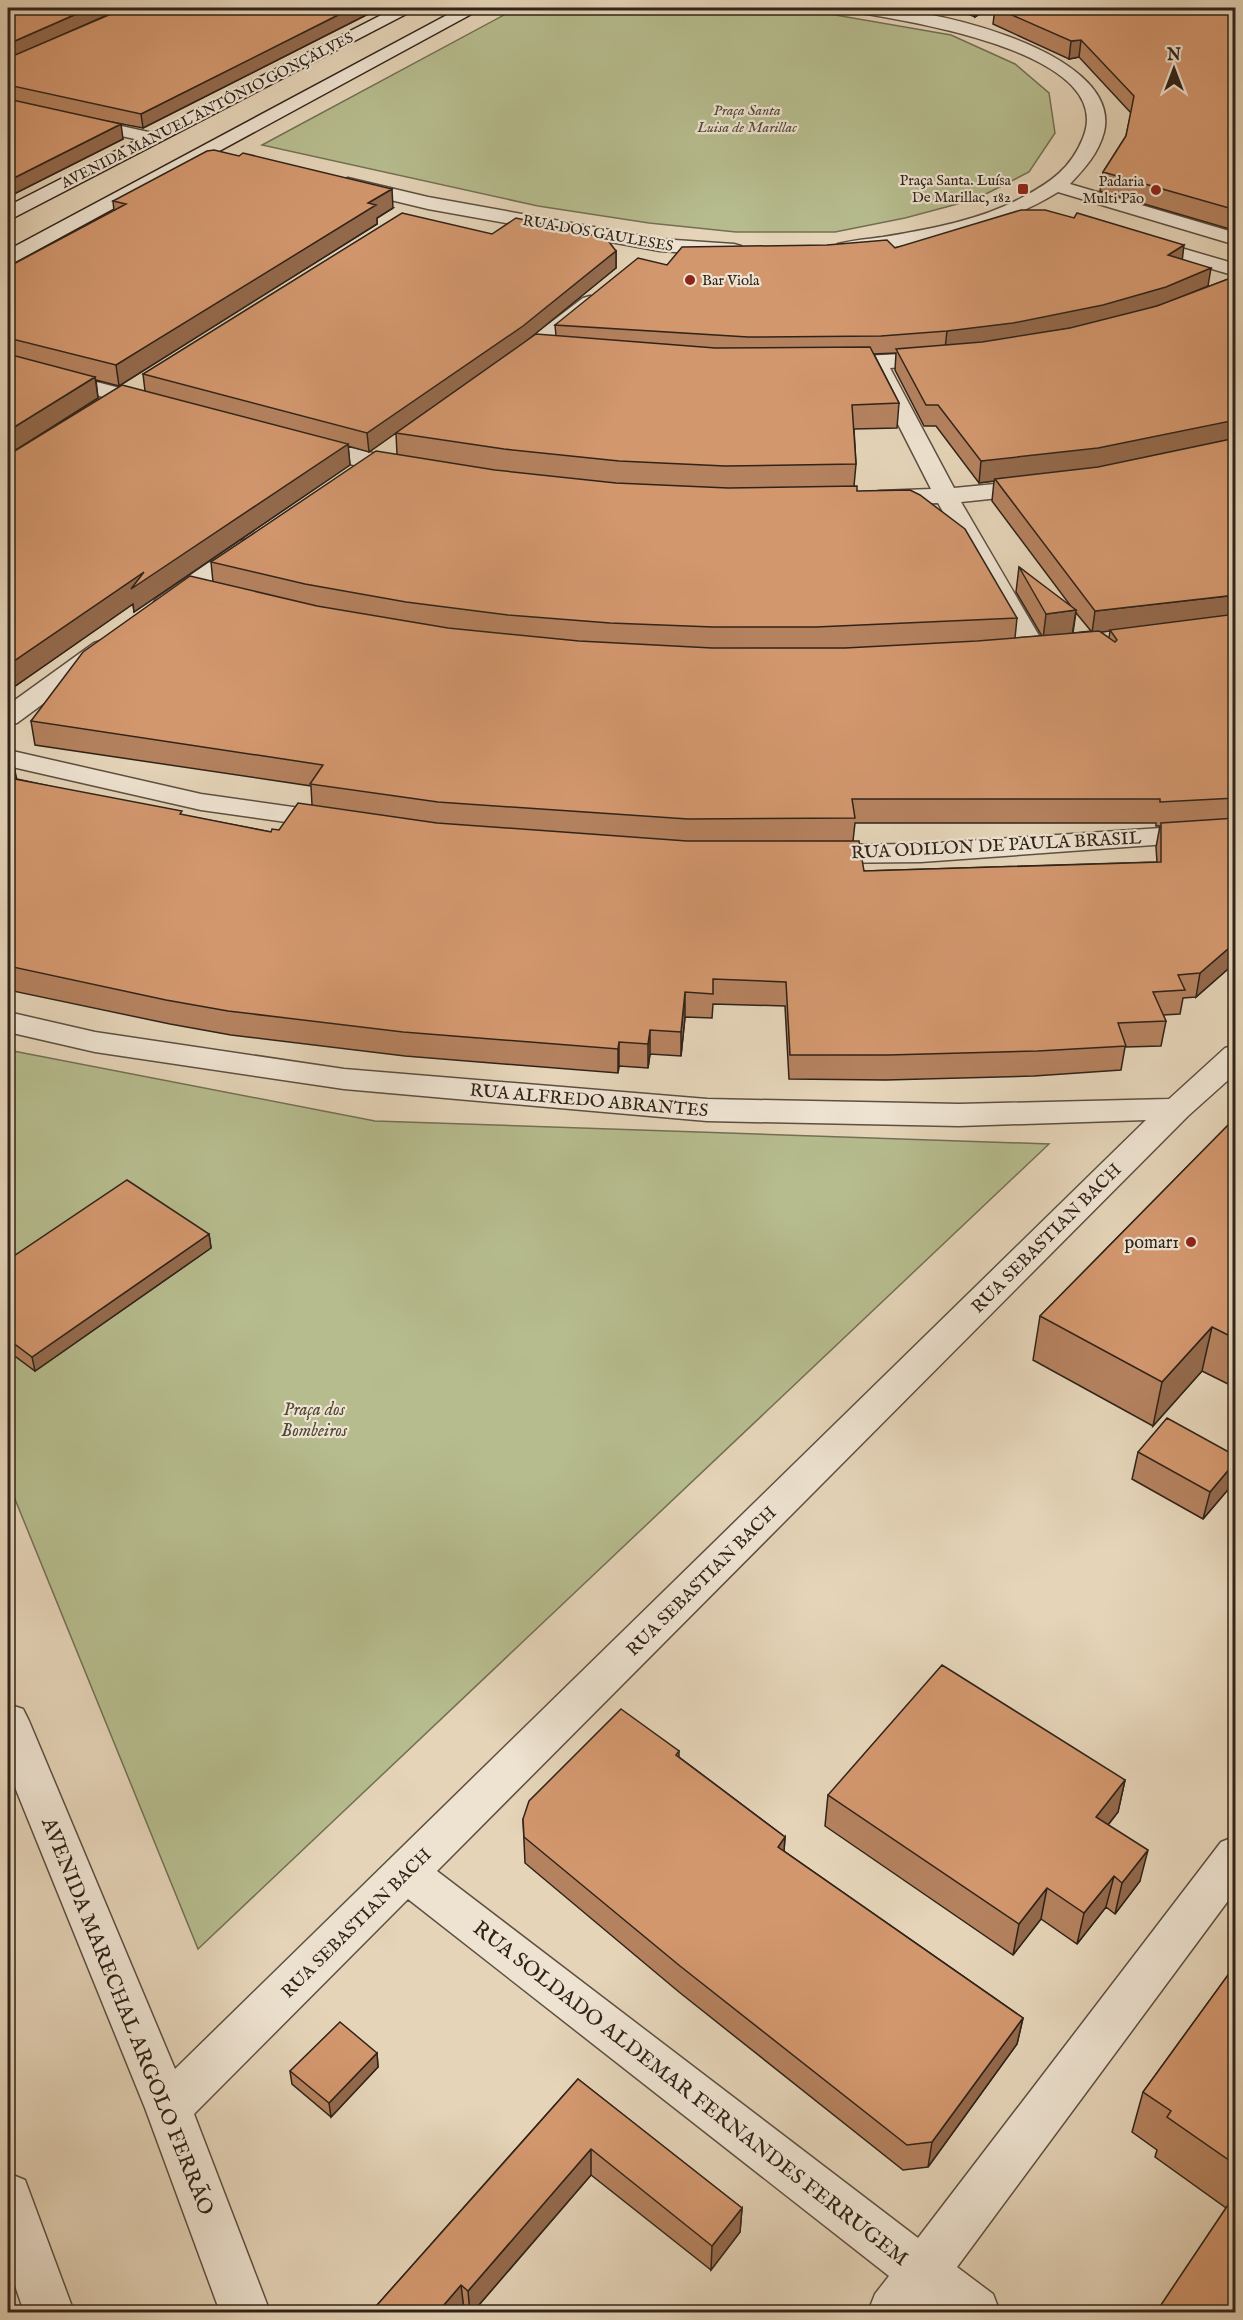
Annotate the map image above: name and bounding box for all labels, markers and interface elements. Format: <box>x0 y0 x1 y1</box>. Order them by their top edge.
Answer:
street label: AVENIDA MANUEL ANTÔNIO GONÇALVES <box>57 28 357 193</box>
north arrow <box>1144 39 1204 99</box>
text: N <box>1166 46 1181 66</box>
park label: Praça Santa Luisa de Marillac <box>696 101 797 137</box>
place label: Praça Santa. Luísa De Marillac, 182 <box>899 171 1012 207</box>
place label: Padaria Multi Pão <box>1082 172 1145 208</box>
marker: Praça Santa. Luísa De Marillac, 182 <box>1016 182 1030 196</box>
marker: Padaria Multi Pão <box>1149 183 1163 197</box>
street label: RUA DOS GAULESES <box>521 211 675 256</box>
place label: Bar Viola <box>702 271 760 290</box>
marker: Bar Viola <box>683 273 697 287</box>
street label: RUA ODILON DE PAULA BRASIL <box>850 827 1142 866</box>
street label: RUA ALFREDO ABRANTES <box>469 1080 709 1123</box>
street label: RUA SEBASTIAN BACH <box>967 1159 1127 1319</box>
place label: pomar1 <box>1125 1232 1179 1255</box>
marker: pomar1 <box>1184 1235 1198 1249</box>
park label: Praça dos Bombeiros <box>281 1399 348 1443</box>
street label: RUA SEBASTIAN BACH <box>622 1502 782 1662</box>
street label: AVENIDA MARECHAL ARGOLO FERRÃO <box>34 1812 220 2219</box>
street label: RUA SEBASTIAN BACH <box>277 1844 437 2004</box>
street label: RUA SOLDADO ALDEMAR FERNANDES FERRUGEM <box>467 1916 914 2273</box>

